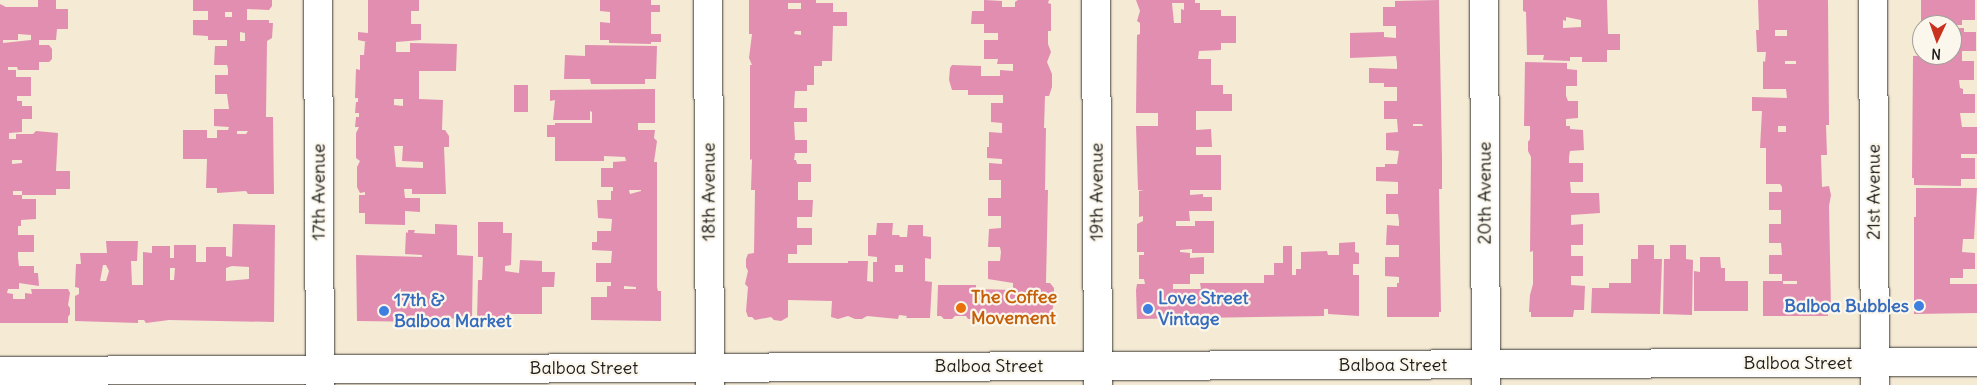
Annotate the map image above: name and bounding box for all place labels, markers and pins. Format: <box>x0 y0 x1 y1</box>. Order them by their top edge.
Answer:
place label: The Coffee Movement <box>971 287 1057 330</box>
place label: Love Street Vintage <box>1158 288 1248 330</box>
place label: 17th & Balboa Market <box>394 290 512 332</box>
place label: Balboa Bubbles <box>1784 295 1909 317</box>
marker: Balboa Bubbles <box>1913 300 1925 312</box>
marker: The Coffee Movement <box>955 302 967 314</box>
marker: Love Street Vintage <box>1142 303 1154 315</box>
marker: 17th & Balboa Market <box>378 305 390 317</box>

